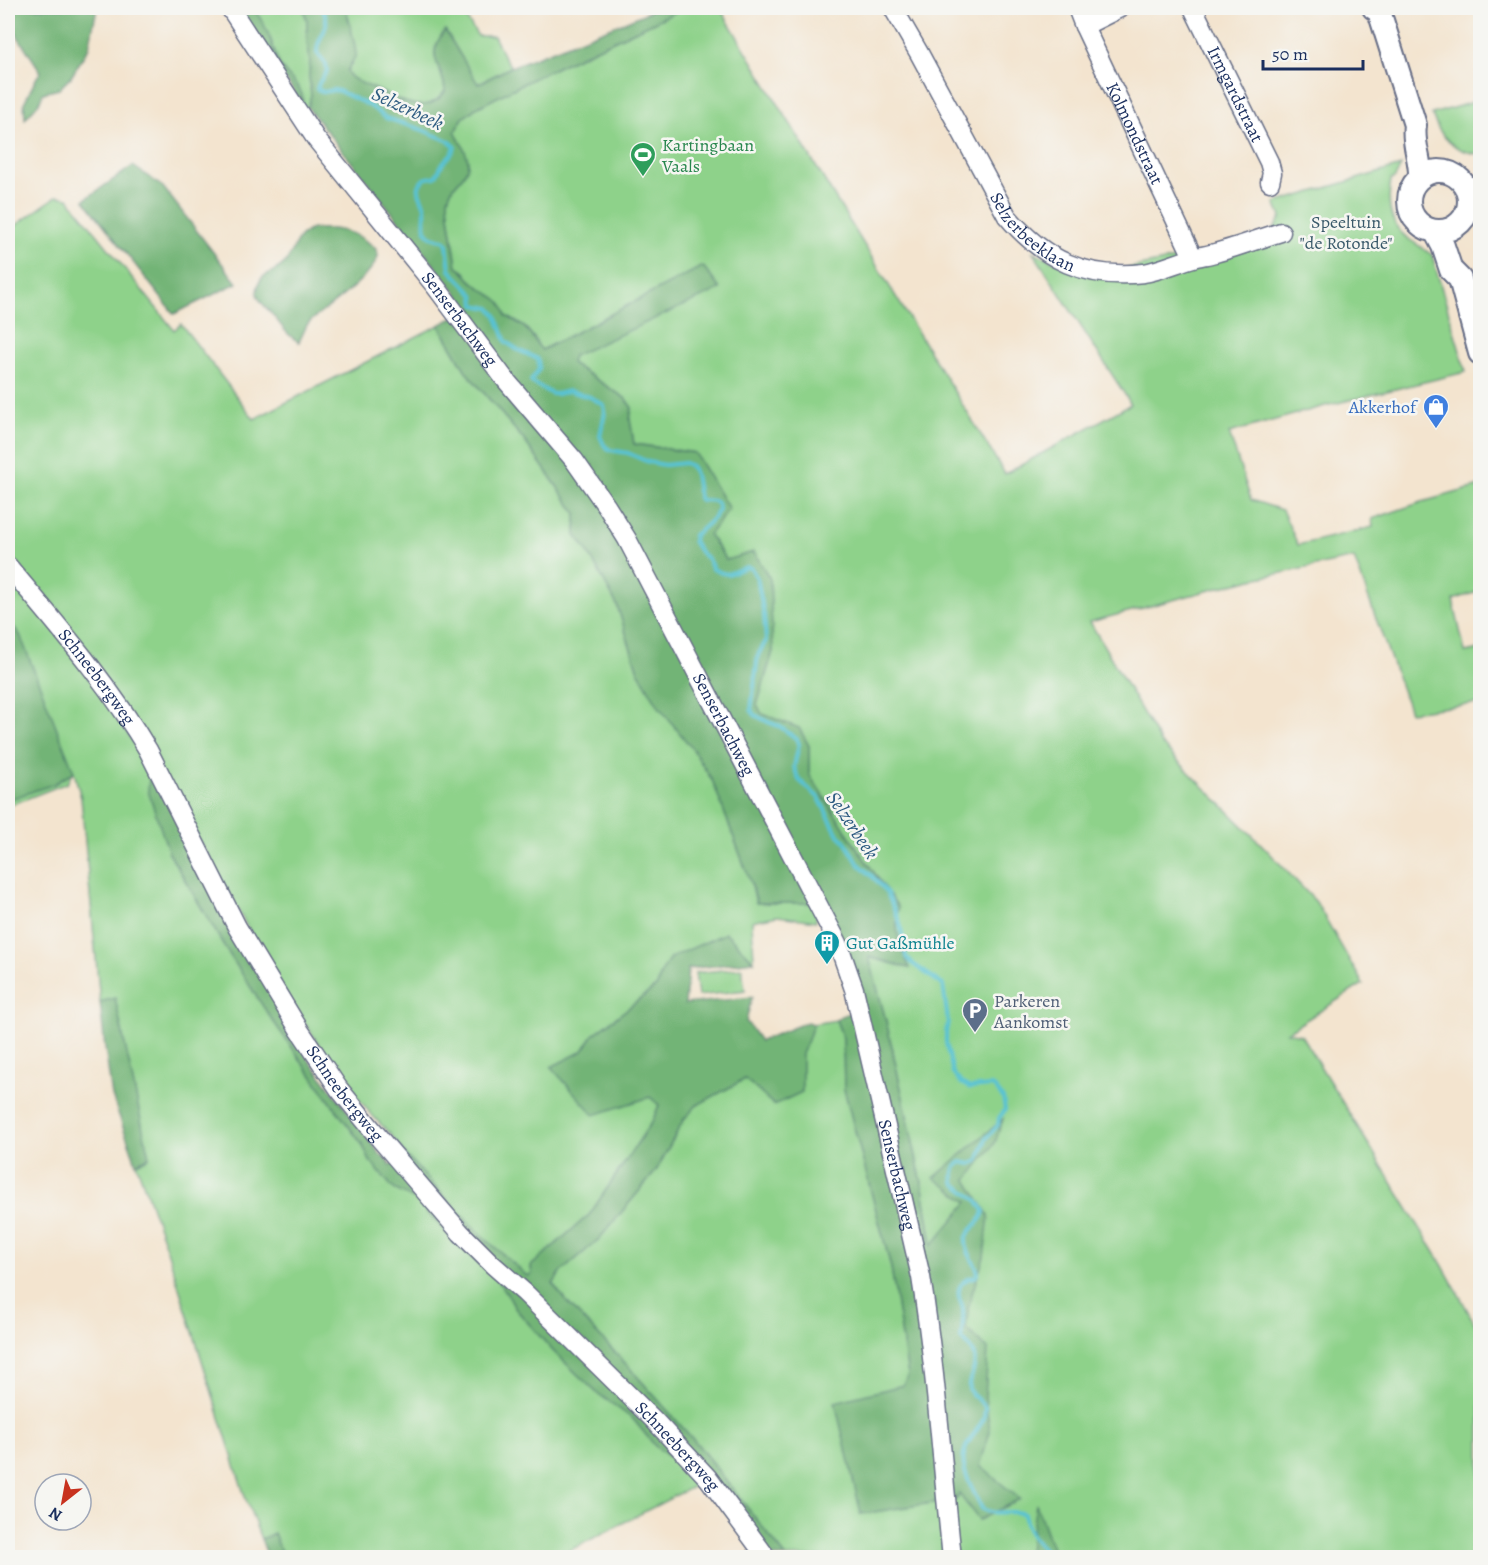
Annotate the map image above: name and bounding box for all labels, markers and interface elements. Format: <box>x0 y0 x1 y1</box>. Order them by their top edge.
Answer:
scale bar <box>1263 33 1364 71</box>
street label: Irmgardstraat <box>1202 42 1269 146</box>
text: 50 m <box>1272 42 1308 66</box>
street label: Kolmondstraat <box>1100 78 1169 188</box>
water label: Selzerbeek <box>367 80 448 137</box>
place label: Kartingbaan Vaals <box>661 133 754 178</box>
sports icon: Kartingbaan Vaals <box>628 140 658 178</box>
street label: Selzerbeeklaan <box>984 188 1079 278</box>
park label: Speeltuin "de Rotonde" <box>1299 210 1393 255</box>
street label: Senserbachweg <box>416 266 503 371</box>
shop icon: Akkerhof <box>1421 392 1451 430</box>
place label: Akkerhof <box>1348 395 1419 419</box>
street label: Schneebergweg <box>53 623 141 730</box>
street label: Senserbachweg <box>687 669 761 780</box>
water label: Selzerbeek <box>820 786 885 865</box>
building icon: Gut Gaßmühle <box>812 928 842 966</box>
place label: Gut Gaßmühle <box>846 931 955 955</box>
place label: Parkeren Aankomst <box>993 989 1069 1034</box>
parking icon: Parkeren Aankomst <box>960 996 990 1034</box>
street label: Schneebergweg <box>301 1040 389 1146</box>
street label: Senserbachweg <box>873 1117 922 1233</box>
street label: Schneebergweg <box>630 1396 726 1496</box>
north arrow <box>33 1472 93 1532</box>
text: N <box>45 1501 66 1526</box>

